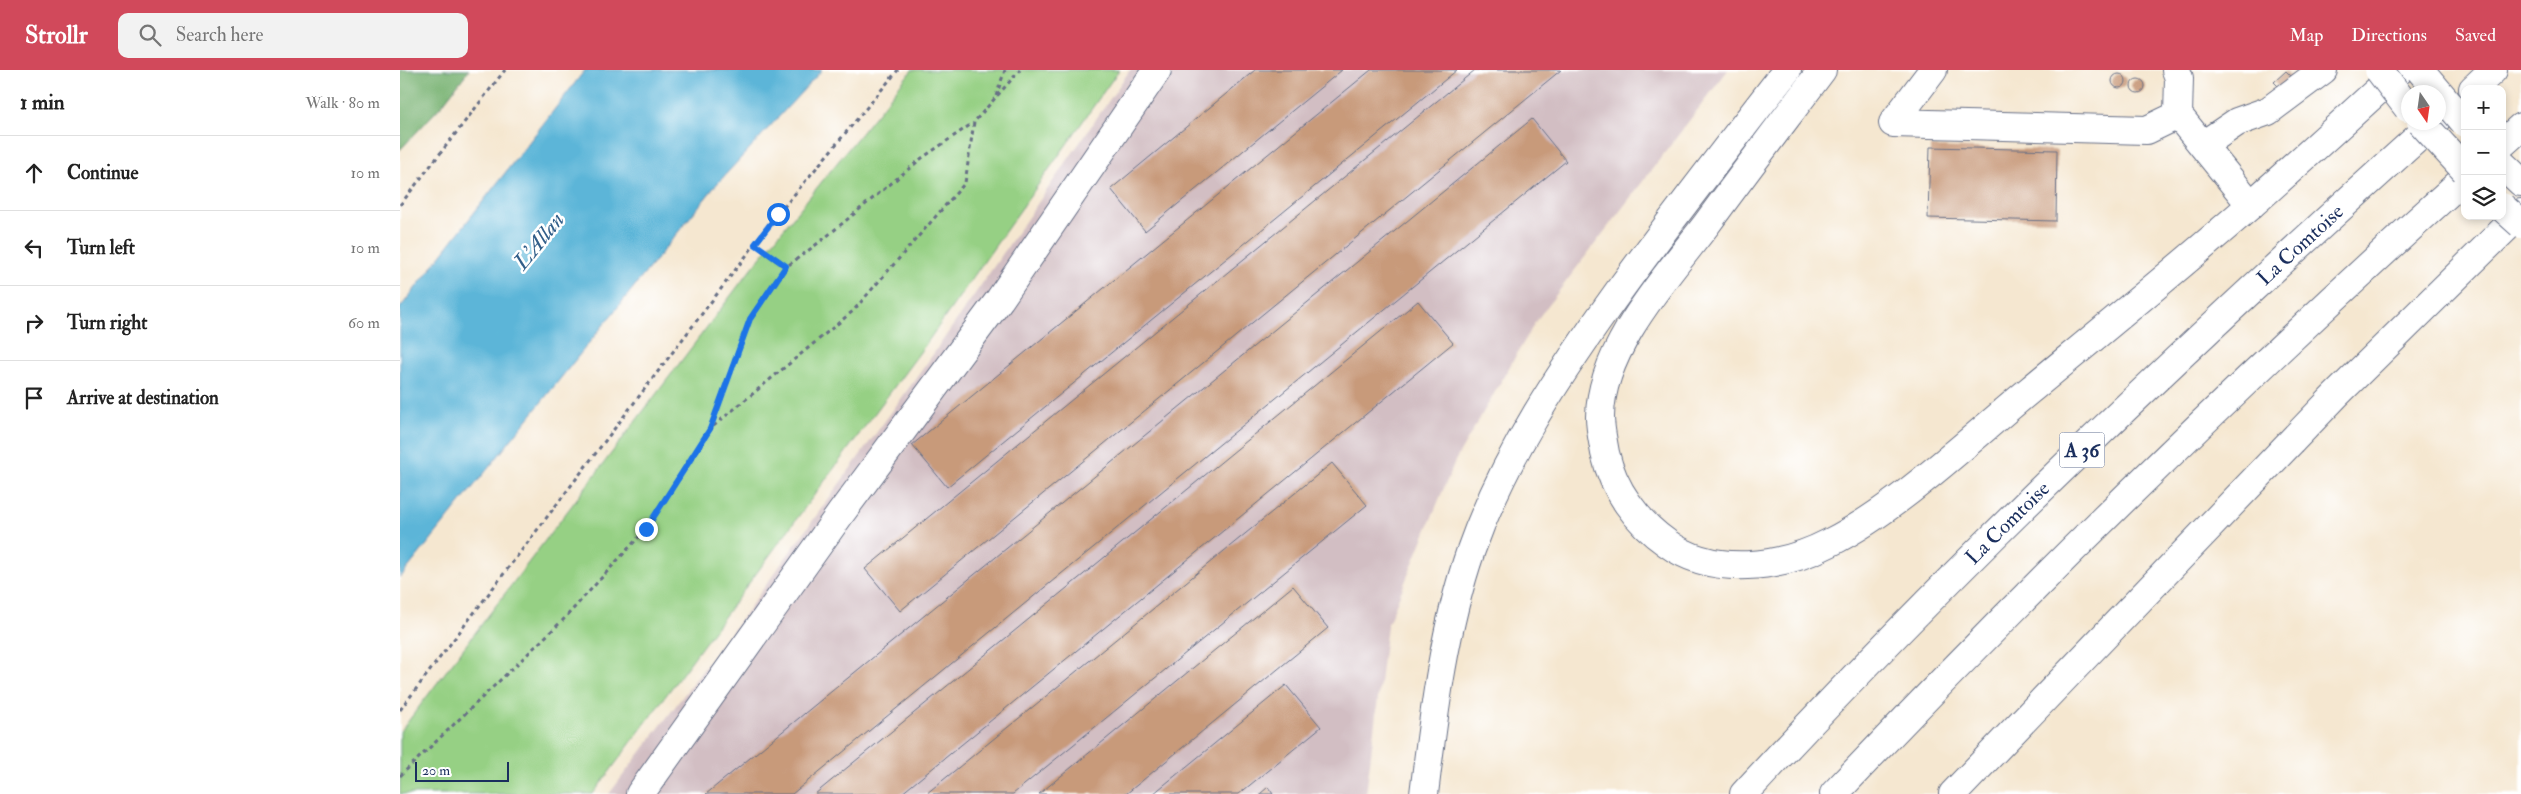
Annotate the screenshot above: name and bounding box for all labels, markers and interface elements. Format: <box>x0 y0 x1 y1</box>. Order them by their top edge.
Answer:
search box <box>118 13 468 58</box>
text: Strollr <box>25 20 88 51</box>
icon: search <box>136 21 164 49</box>
text: Search here <box>176 23 264 47</box>
text: Map <box>2290 24 2323 47</box>
text: Directions <box>2351 24 2427 47</box>
text: Saved <box>2455 24 2496 47</box>
north arrow <box>2401 85 2446 130</box>
map controls <box>2461 85 2506 220</box>
button: + <box>2461 85 2506 130</box>
text: 1 min <box>20 89 65 116</box>
text: Walk · 80 m <box>305 93 380 113</box>
button: − <box>2461 130 2506 175</box>
icon: ahead <box>20 159 48 187</box>
text: Continue <box>67 161 138 185</box>
text: 10 m <box>350 163 380 183</box>
button: layers <box>2461 175 2506 220</box>
street label: La Comtoise <box>2251 198 2349 291</box>
route start <box>767 203 790 226</box>
water label: L'Allan <box>507 207 571 276</box>
icon: left <box>20 234 48 262</box>
text: Turn left <box>67 236 135 260</box>
text: 10 m <box>350 238 380 258</box>
icon: right <box>20 309 48 337</box>
text: Turn right <box>67 311 147 335</box>
text: 60 m <box>348 313 380 333</box>
icon: arrive <box>20 384 48 412</box>
text: Arrive at destination <box>67 386 219 410</box>
road number: A 36 <box>2060 432 2104 468</box>
street label: La Comtoise <box>1959 475 2055 570</box>
route end <box>635 518 658 541</box>
scale bar <box>415 759 509 782</box>
text: 20 m <box>422 762 450 779</box>

